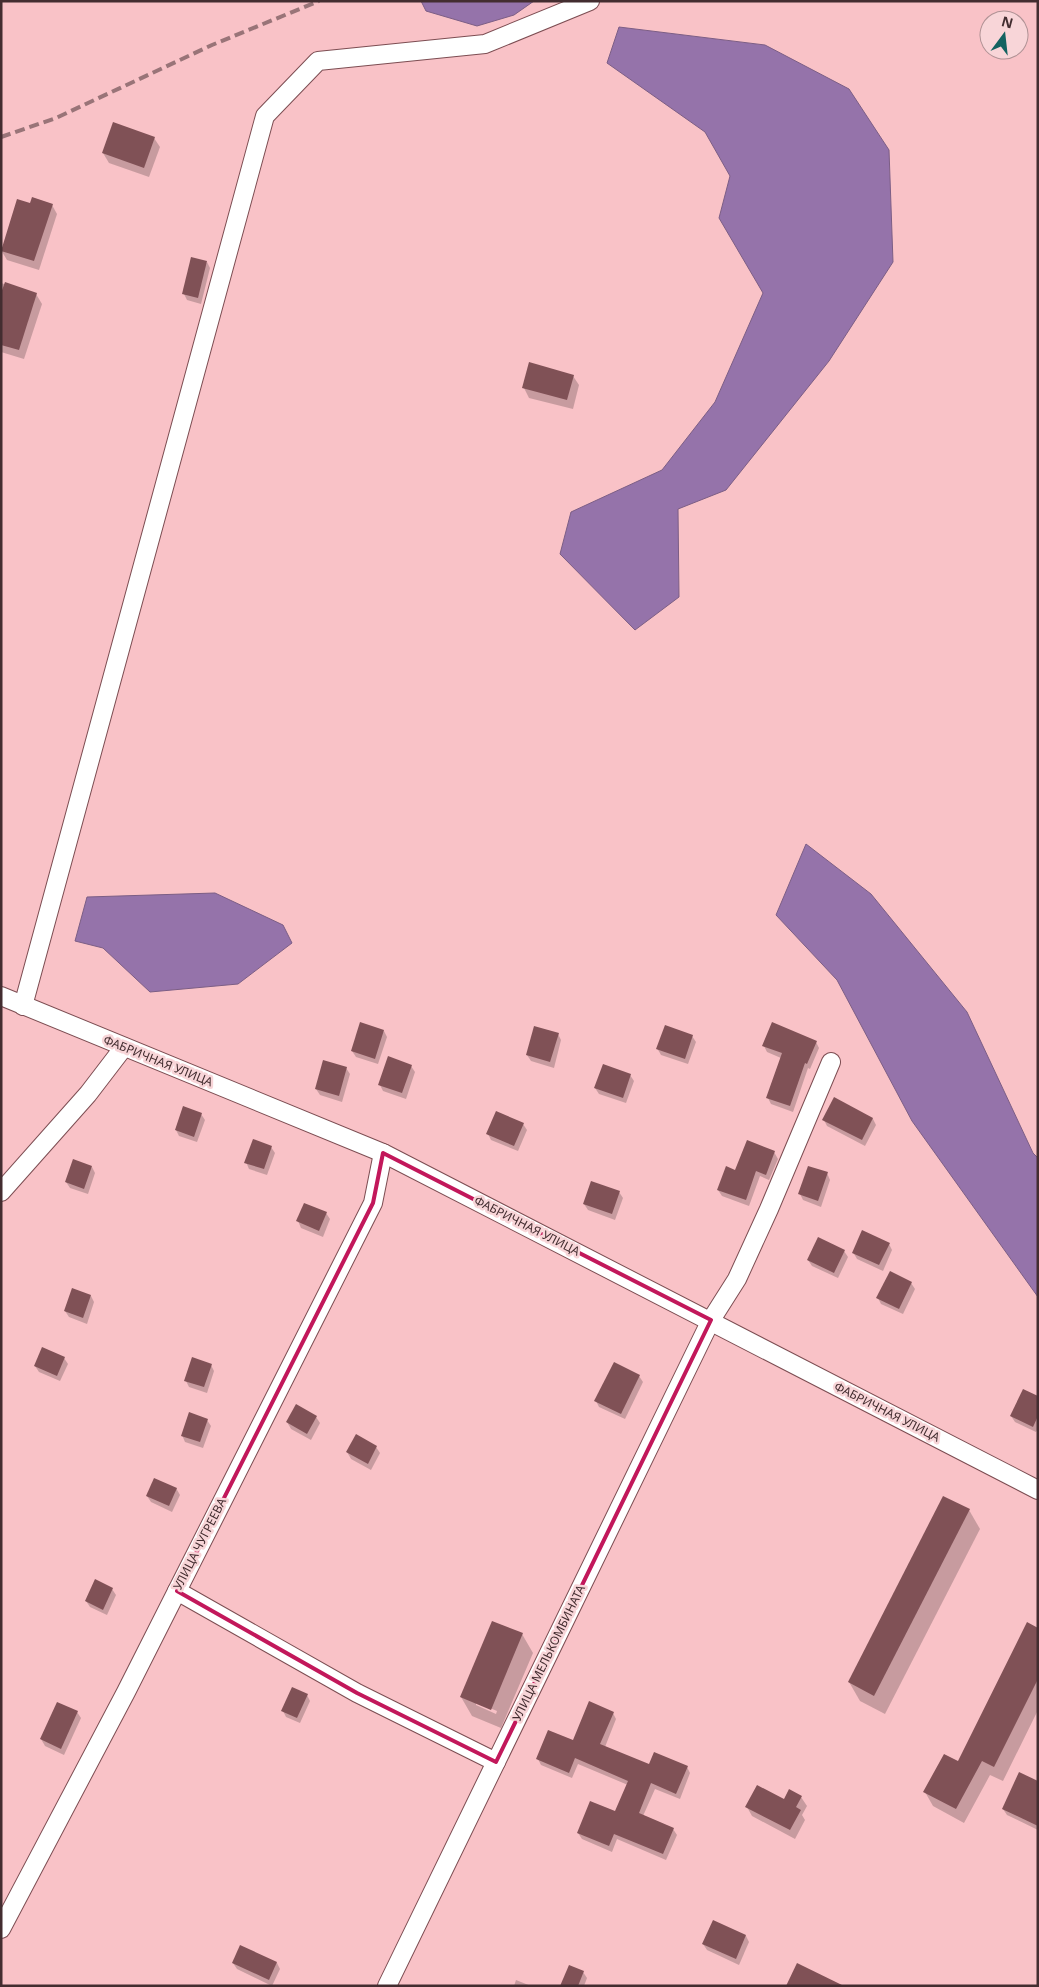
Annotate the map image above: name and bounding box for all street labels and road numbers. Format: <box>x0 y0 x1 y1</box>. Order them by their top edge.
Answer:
street label: ФАБРИЧНАЯ УЛИЦА <box>101 1031 216 1090</box>
street label: ФАБРИЧНАЯ УЛИЦА <box>471 1192 583 1260</box>
street label: ФАБРИЧНАЯ УЛИЦА <box>831 1378 943 1446</box>
street label: УЛИЦА ЧУГРЕЕВА <box>169 1495 230 1593</box>
street label: УЛИЦА МЕЛЬКОМБИНАТА <box>508 1582 589 1724</box>

